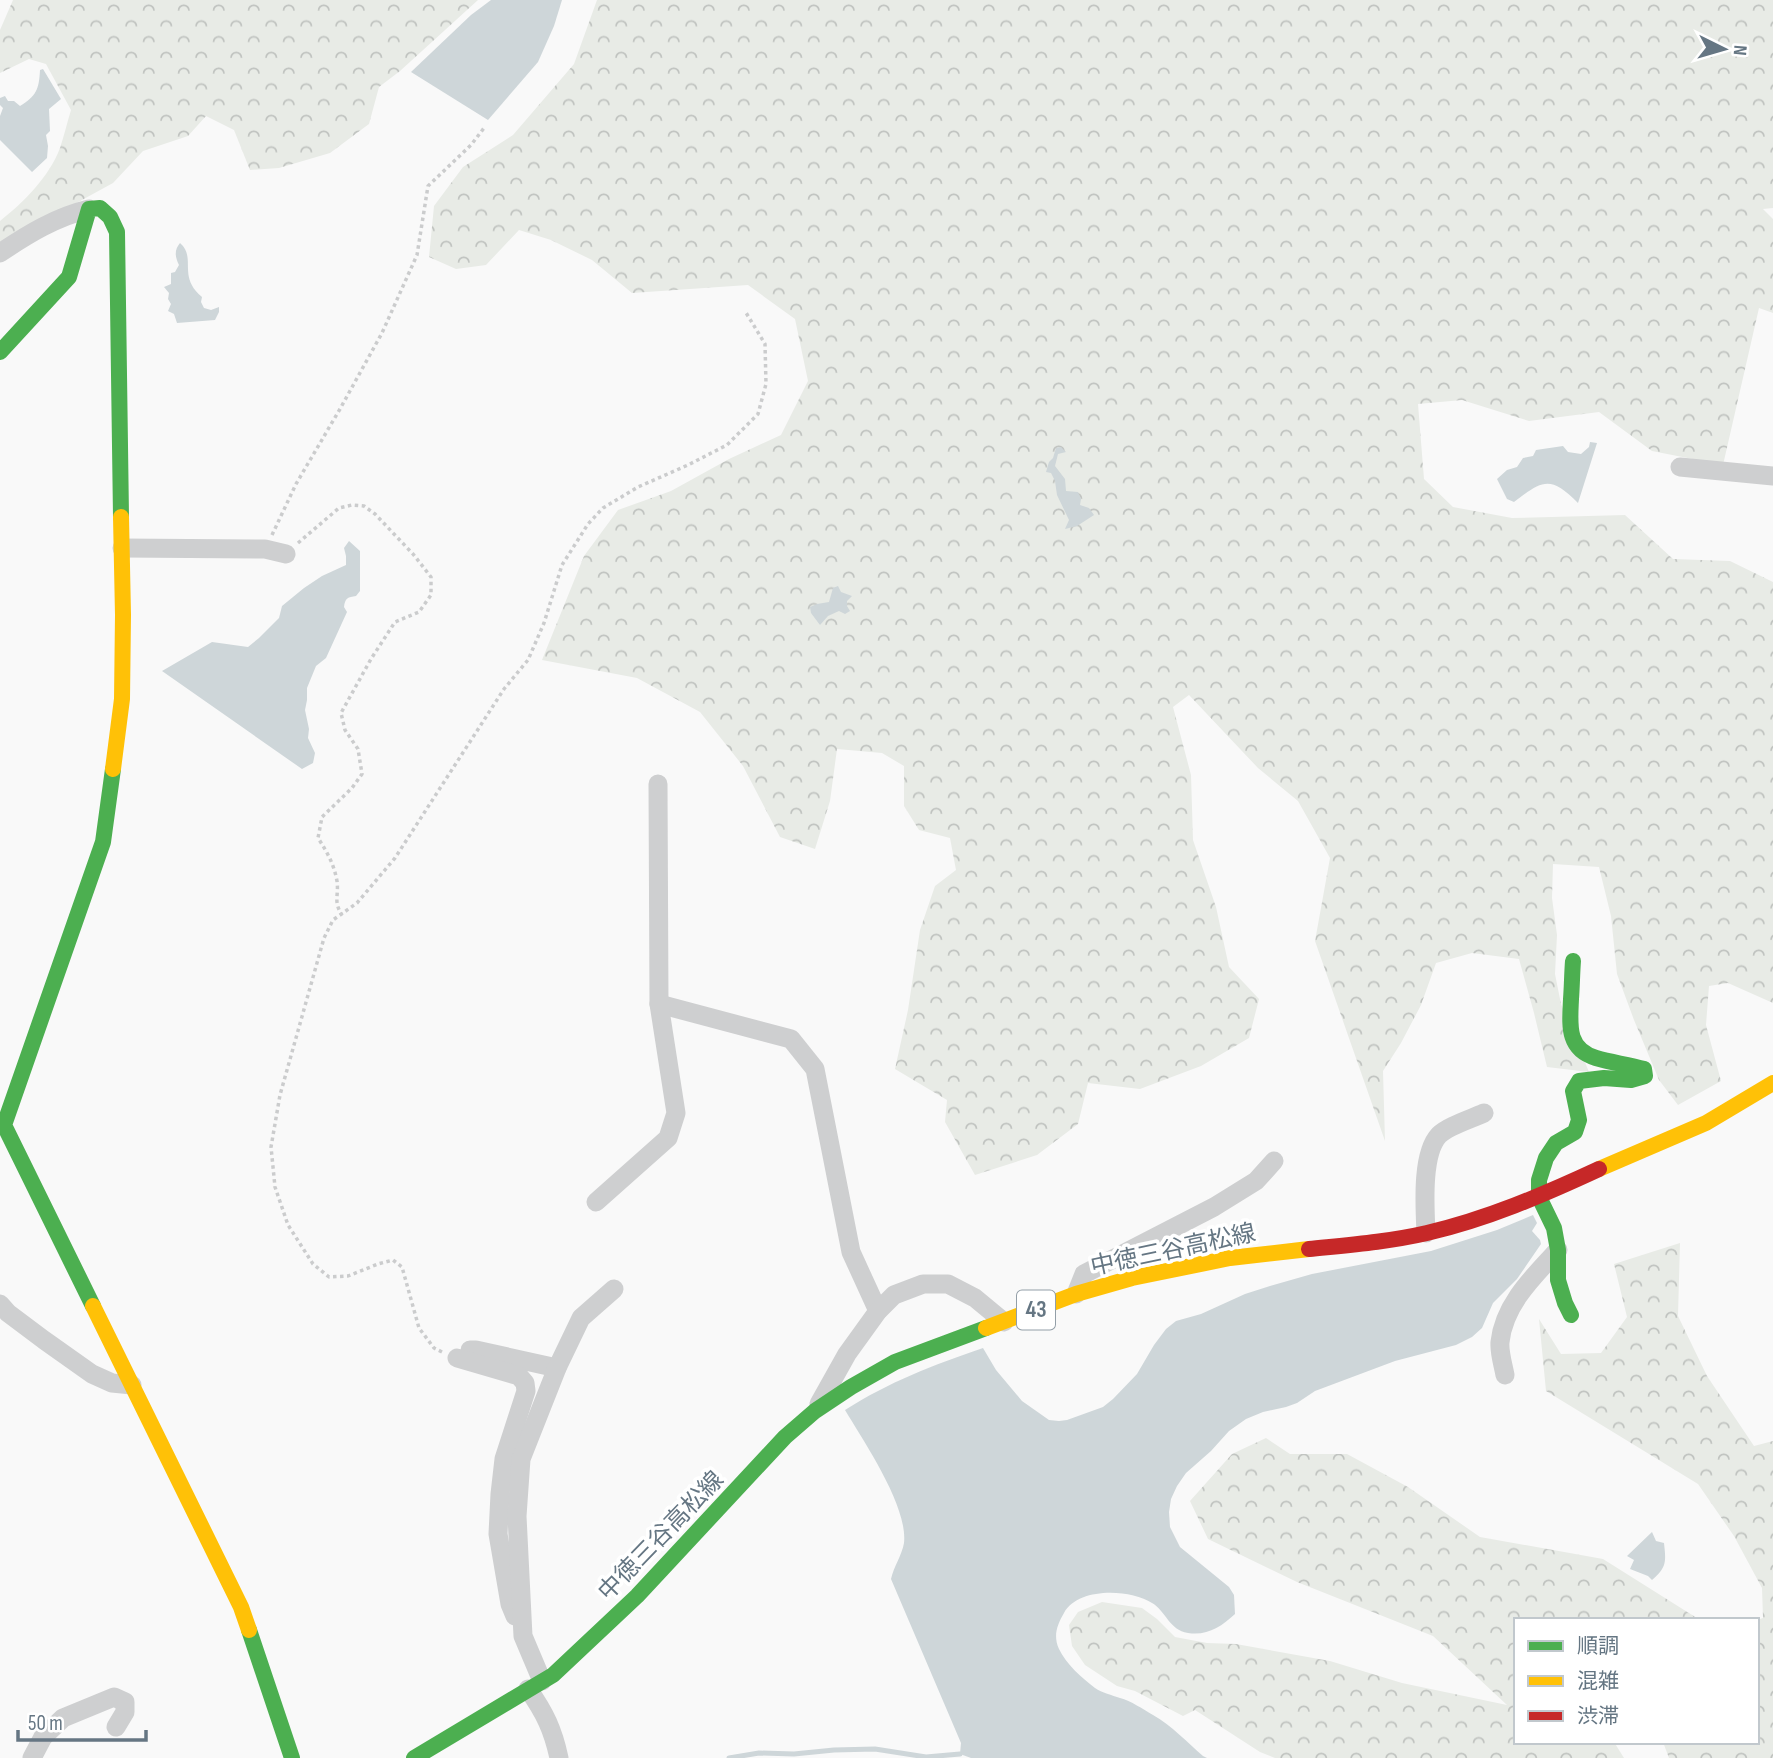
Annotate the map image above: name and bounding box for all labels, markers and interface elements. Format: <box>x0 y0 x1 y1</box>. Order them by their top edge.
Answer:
north arrow <box>1689 14 1759 84</box>
text: N <box>1728 44 1751 56</box>
street label: 中徳三谷高松線 <box>1088 1218 1258 1282</box>
road number: 43 <box>1017 1290 1055 1330</box>
street label: 中徳三谷高松線 <box>592 1466 730 1606</box>
legend <box>1514 1618 1759 1744</box>
text: 順調 <box>1577 1634 1619 1659</box>
text: 混雑 <box>1577 1669 1619 1694</box>
scale bar <box>18 1698 145 1742</box>
text: 渋滞 <box>1577 1704 1619 1729</box>
text: 50 m <box>28 1711 63 1736</box>

